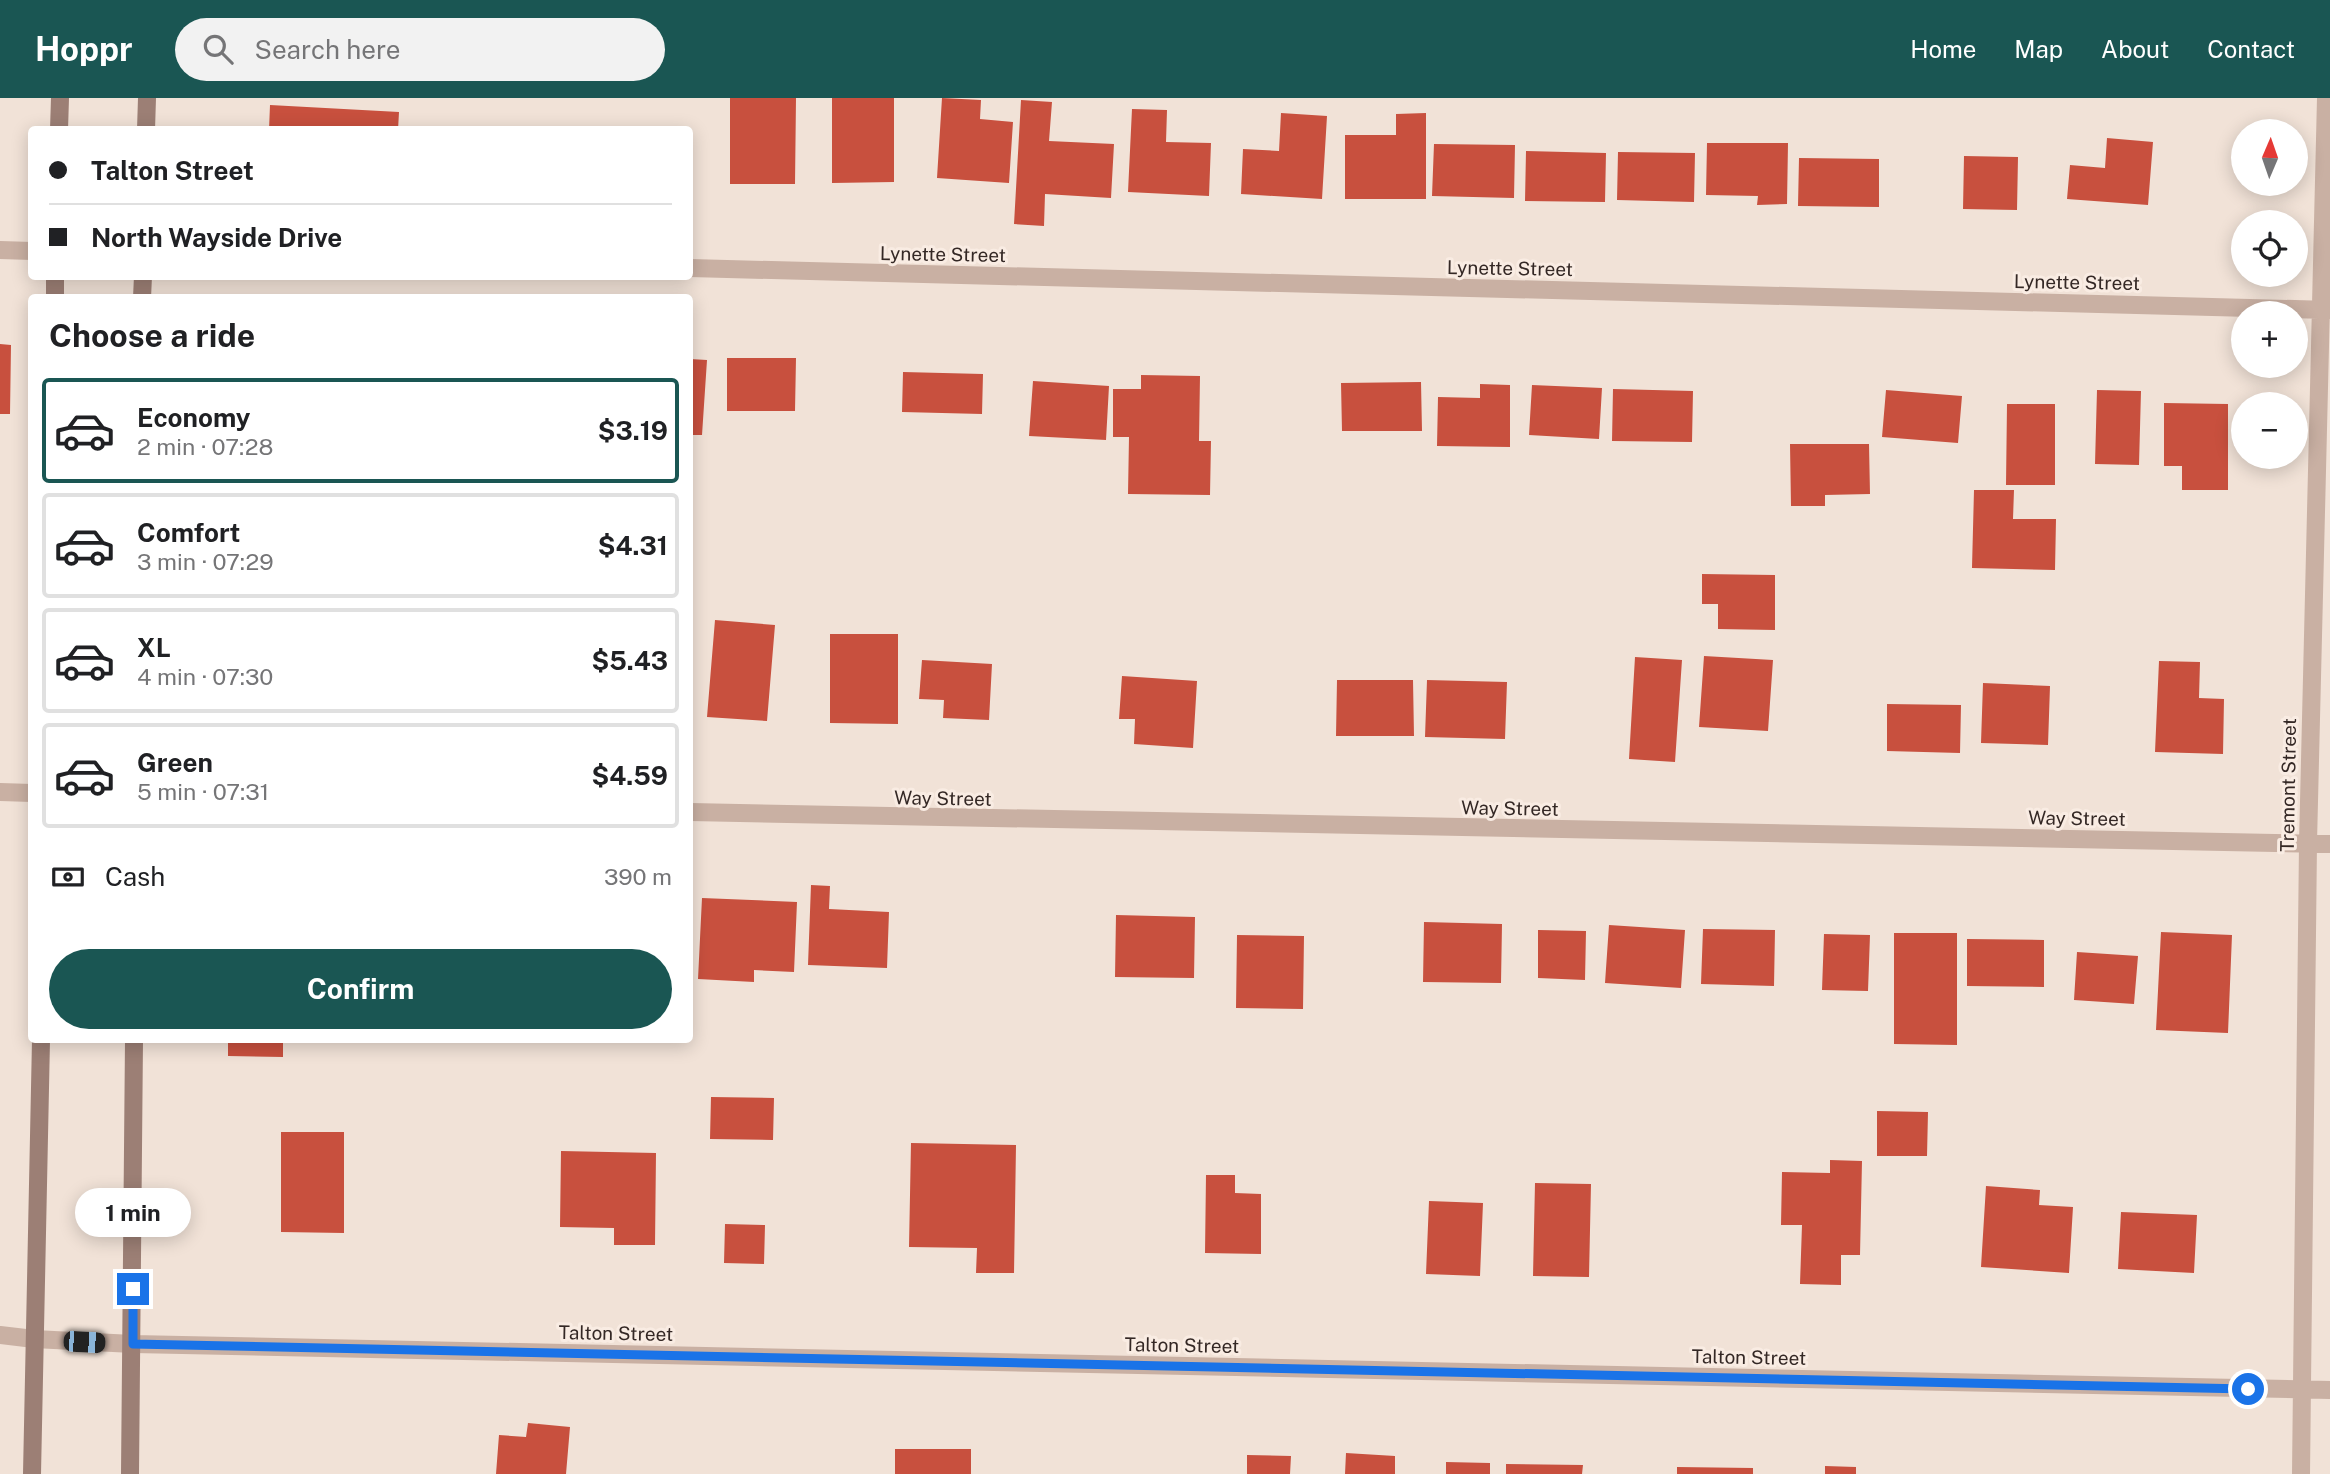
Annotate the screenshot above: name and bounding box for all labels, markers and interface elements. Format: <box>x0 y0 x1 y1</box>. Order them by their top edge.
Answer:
search box <box>175 18 665 81</box>
text: Hoppr <box>35 30 133 68</box>
icon: search <box>199 30 237 68</box>
text: Search here <box>255 34 401 65</box>
text: Home <box>1910 35 1976 63</box>
text: Map <box>2014 35 2063 63</box>
text: About <box>2101 35 2169 63</box>
text: Contact <box>2207 35 2295 63</box>
north arrow <box>2231 119 2308 196</box>
map controls <box>2231 119 2308 469</box>
text: Talton Street <box>91 155 254 186</box>
button: locate <box>2231 210 2308 287</box>
text: North Wayside Drive <box>91 222 342 253</box>
street label: Lynette Street <box>880 242 1006 266</box>
street label: Lynette Street <box>1447 256 1573 280</box>
street label: Lynette Street <box>2014 270 2140 294</box>
button: + <box>2231 301 2308 378</box>
text: Choose a ride <box>49 317 255 354</box>
button: − <box>2231 392 2308 469</box>
icon: car <box>53 399 116 462</box>
text: Economy <box>137 402 250 433</box>
text: $3.19 <box>598 415 668 446</box>
text: 2 min · 07:28 <box>137 433 273 460</box>
icon: car <box>53 514 116 577</box>
text: Comfort <box>137 517 240 548</box>
text: $4.31 <box>598 530 668 561</box>
text: 3 min · 07:29 <box>137 548 274 575</box>
icon: car <box>53 629 116 692</box>
text: XL <box>137 632 171 663</box>
text: $5.43 <box>591 645 668 676</box>
text: 4 min · 07:30 <box>137 663 273 690</box>
street label: Tremont Street <box>2276 718 2300 852</box>
icon: car <box>53 744 116 807</box>
text: Green <box>137 747 213 778</box>
text: $4.59 <box>592 760 668 791</box>
text: 5 min · 07:31 <box>137 778 269 805</box>
street label: Way Street <box>894 786 992 810</box>
street label: Way Street <box>1461 796 1559 820</box>
street label: Way Street <box>2028 806 2126 830</box>
icon: cash <box>49 858 87 896</box>
text: Cash <box>105 861 165 892</box>
text: 390 m <box>604 863 672 890</box>
button: Confirm <box>49 949 672 1029</box>
callout: 1 min <box>75 1188 191 1236</box>
text: 1 min <box>105 1199 161 1226</box>
route end <box>117 1273 149 1305</box>
street label: Talton Street <box>558 1321 674 1345</box>
car <box>63 1330 106 1354</box>
street label: Talton Street <box>1124 1333 1240 1357</box>
street label: Talton Street <box>1691 1345 1807 1369</box>
route start <box>2232 1373 2264 1405</box>

